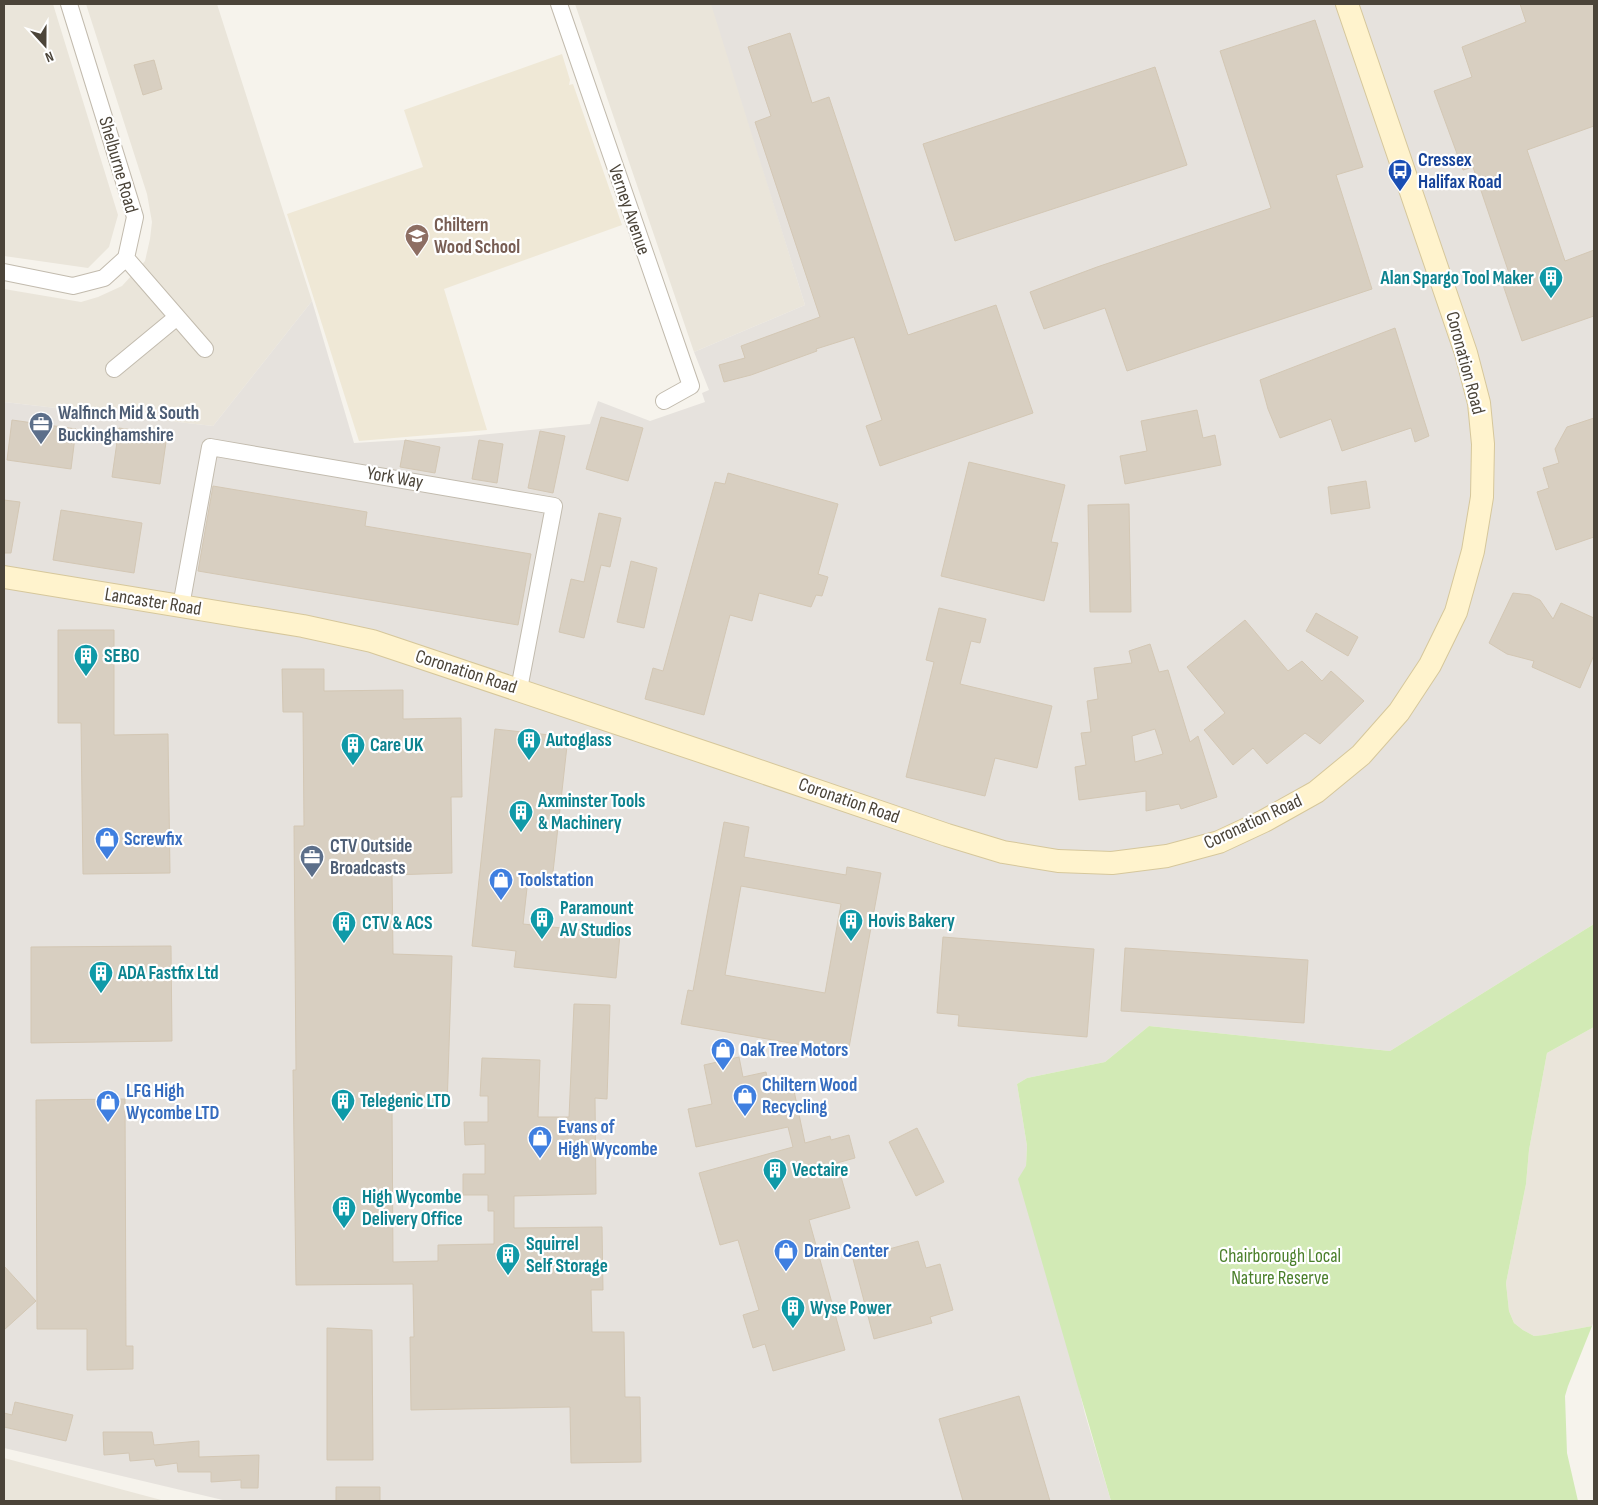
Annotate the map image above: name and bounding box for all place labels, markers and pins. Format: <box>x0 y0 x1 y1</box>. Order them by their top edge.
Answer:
place label: Cressex Halifax Road <box>1418 149 1502 194</box>
bus stop icon: Cressex Halifax Road <box>1387 158 1413 192</box>
place label: Chiltern Wood School <box>434 214 520 259</box>
school or university icon: Chiltern Wood School <box>404 223 430 257</box>
building icon: Alan Spargo Tool Maker <box>1538 265 1564 299</box>
place label: Alan Spargo Tool Maker <box>1380 267 1534 290</box>
place label: Walfinch Mid & South Buckinghamshire <box>58 402 199 447</box>
office icon: Walfinch Mid & South Buckinghamshire <box>28 411 54 445</box>
building icon: SEBO <box>73 643 99 677</box>
place label: SEBO <box>104 645 140 668</box>
building icon: Autoglass <box>516 727 542 761</box>
place label: Autoglass <box>545 729 612 752</box>
building icon: Care UK <box>340 732 366 766</box>
place label: Care UK <box>370 734 424 757</box>
place label: Axminster Tools & Machinery <box>537 790 645 835</box>
building icon: Axminster Tools & Machinery <box>508 799 534 833</box>
shop icon: Screwfix <box>94 826 120 860</box>
place label: Screwfix <box>124 828 183 851</box>
place label: CTV Outside Broadcasts <box>330 835 412 880</box>
office icon: CTV Outside Broadcasts <box>299 844 325 878</box>
shop icon: Toolstation <box>488 867 514 901</box>
place label: Toolstation <box>518 869 594 892</box>
place label: Paramount AV Studios <box>559 897 634 942</box>
building icon: Paramount AV Studios <box>529 906 555 940</box>
building icon: Hovis Bakery <box>838 908 864 942</box>
building icon: CTV & ACS <box>331 910 357 944</box>
place label: Hovis Bakery <box>868 910 955 933</box>
place label: CTV & ACS <box>362 912 433 935</box>
building icon: ADA Fastfix Ltd <box>88 960 114 994</box>
place label: ADA Fastfix Ltd <box>117 962 219 985</box>
shop icon: Oak Tree Motors <box>710 1037 736 1071</box>
place label: Oak Tree Motors <box>740 1039 848 1062</box>
place label: Chiltern Wood Recycling <box>762 1074 857 1119</box>
place label: LFG High Wycombe LTD <box>126 1080 220 1125</box>
shop icon: Chiltern Wood Recycling <box>732 1083 758 1117</box>
building icon: Telegenic LTD <box>330 1088 356 1122</box>
shop icon: LFG High Wycombe LTD <box>95 1089 121 1123</box>
place label: Telegenic LTD <box>360 1090 451 1113</box>
place label: Evans of High Wycombe <box>558 1116 658 1161</box>
shop icon: Evans of High Wycombe <box>527 1125 553 1159</box>
building icon: Vectaire <box>762 1157 788 1191</box>
place label: Vectaire <box>792 1159 848 1182</box>
place label: High Wycombe Delivery Office <box>362 1186 463 1231</box>
building icon: High Wycombe Delivery Office <box>331 1195 357 1229</box>
place label: Squirrel Self Storage <box>526 1233 608 1278</box>
shop icon: Drain Center <box>773 1238 799 1272</box>
place label: Drain Center <box>804 1240 889 1263</box>
building icon: Squirrel Self Storage <box>495 1242 521 1276</box>
building icon: Wyse Power <box>780 1295 806 1329</box>
place label: Wyse Power <box>810 1297 892 1320</box>

